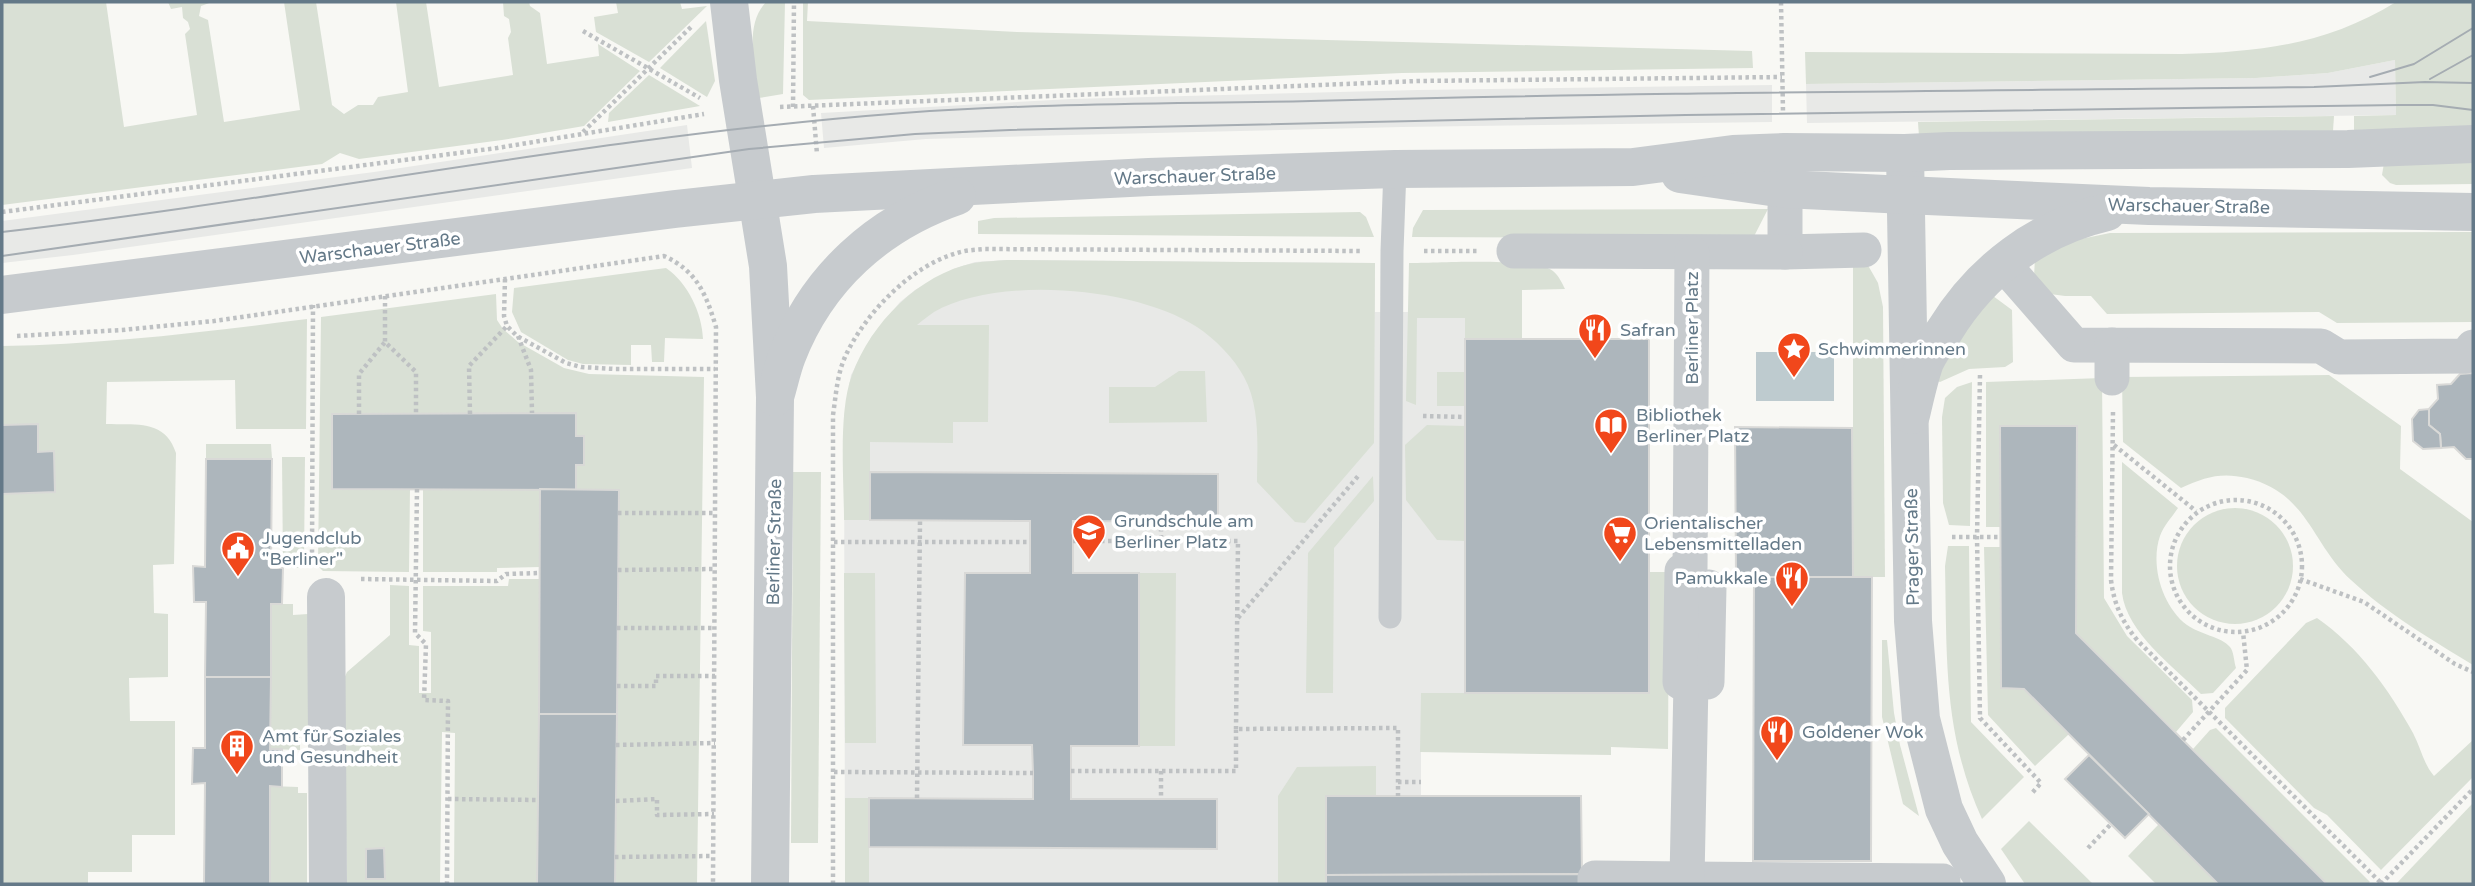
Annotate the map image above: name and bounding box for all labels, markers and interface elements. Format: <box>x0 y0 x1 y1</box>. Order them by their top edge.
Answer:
street label: Warschauer Straße <box>1114 162 1276 190</box>
street label: Warschauer Straße <box>2108 194 2270 218</box>
street label: Warschauer Straße <box>298 227 462 269</box>
street label: Berliner Platz <box>1681 271 1703 385</box>
restaurant icon: Safran <box>1576 311 1614 360</box>
place label: Safran <box>1620 319 1676 341</box>
place icon: Schwimmerinnen <box>1775 330 1813 379</box>
place label: Schwimmerinnen <box>1818 338 1966 360</box>
place label: Bibliothek Berliner Platz <box>1636 404 1749 447</box>
library icon: Bibliothek Berliner Platz <box>1592 406 1630 455</box>
street label: Berliner Straße <box>762 478 786 606</box>
street label: Prager Straße <box>1900 488 1924 606</box>
place label: Grundschule am Berliner Platz <box>1114 510 1254 553</box>
school or university icon: Grundschule am Berliner Platz <box>1070 512 1108 561</box>
place label: Orientalischer Lebensmittelladen <box>1644 512 1802 555</box>
supermarket icon: Orientalischer Lebensmittelladen <box>1601 514 1639 563</box>
place label: Jugendclub "Berliner" <box>262 527 362 570</box>
public building icon: Jugendclub "Berliner" <box>219 529 257 578</box>
restaurant icon: Pamukkale <box>1773 559 1811 608</box>
place label: Pamukkale <box>1675 567 1768 589</box>
restaurant icon: Goldener Wok <box>1758 713 1796 762</box>
place label: Goldener Wok <box>1802 721 1924 743</box>
place label: Amt für Soziales und Gesundheit <box>262 725 402 768</box>
building icon: Amt für Soziales und Gesundheit <box>218 727 256 776</box>

